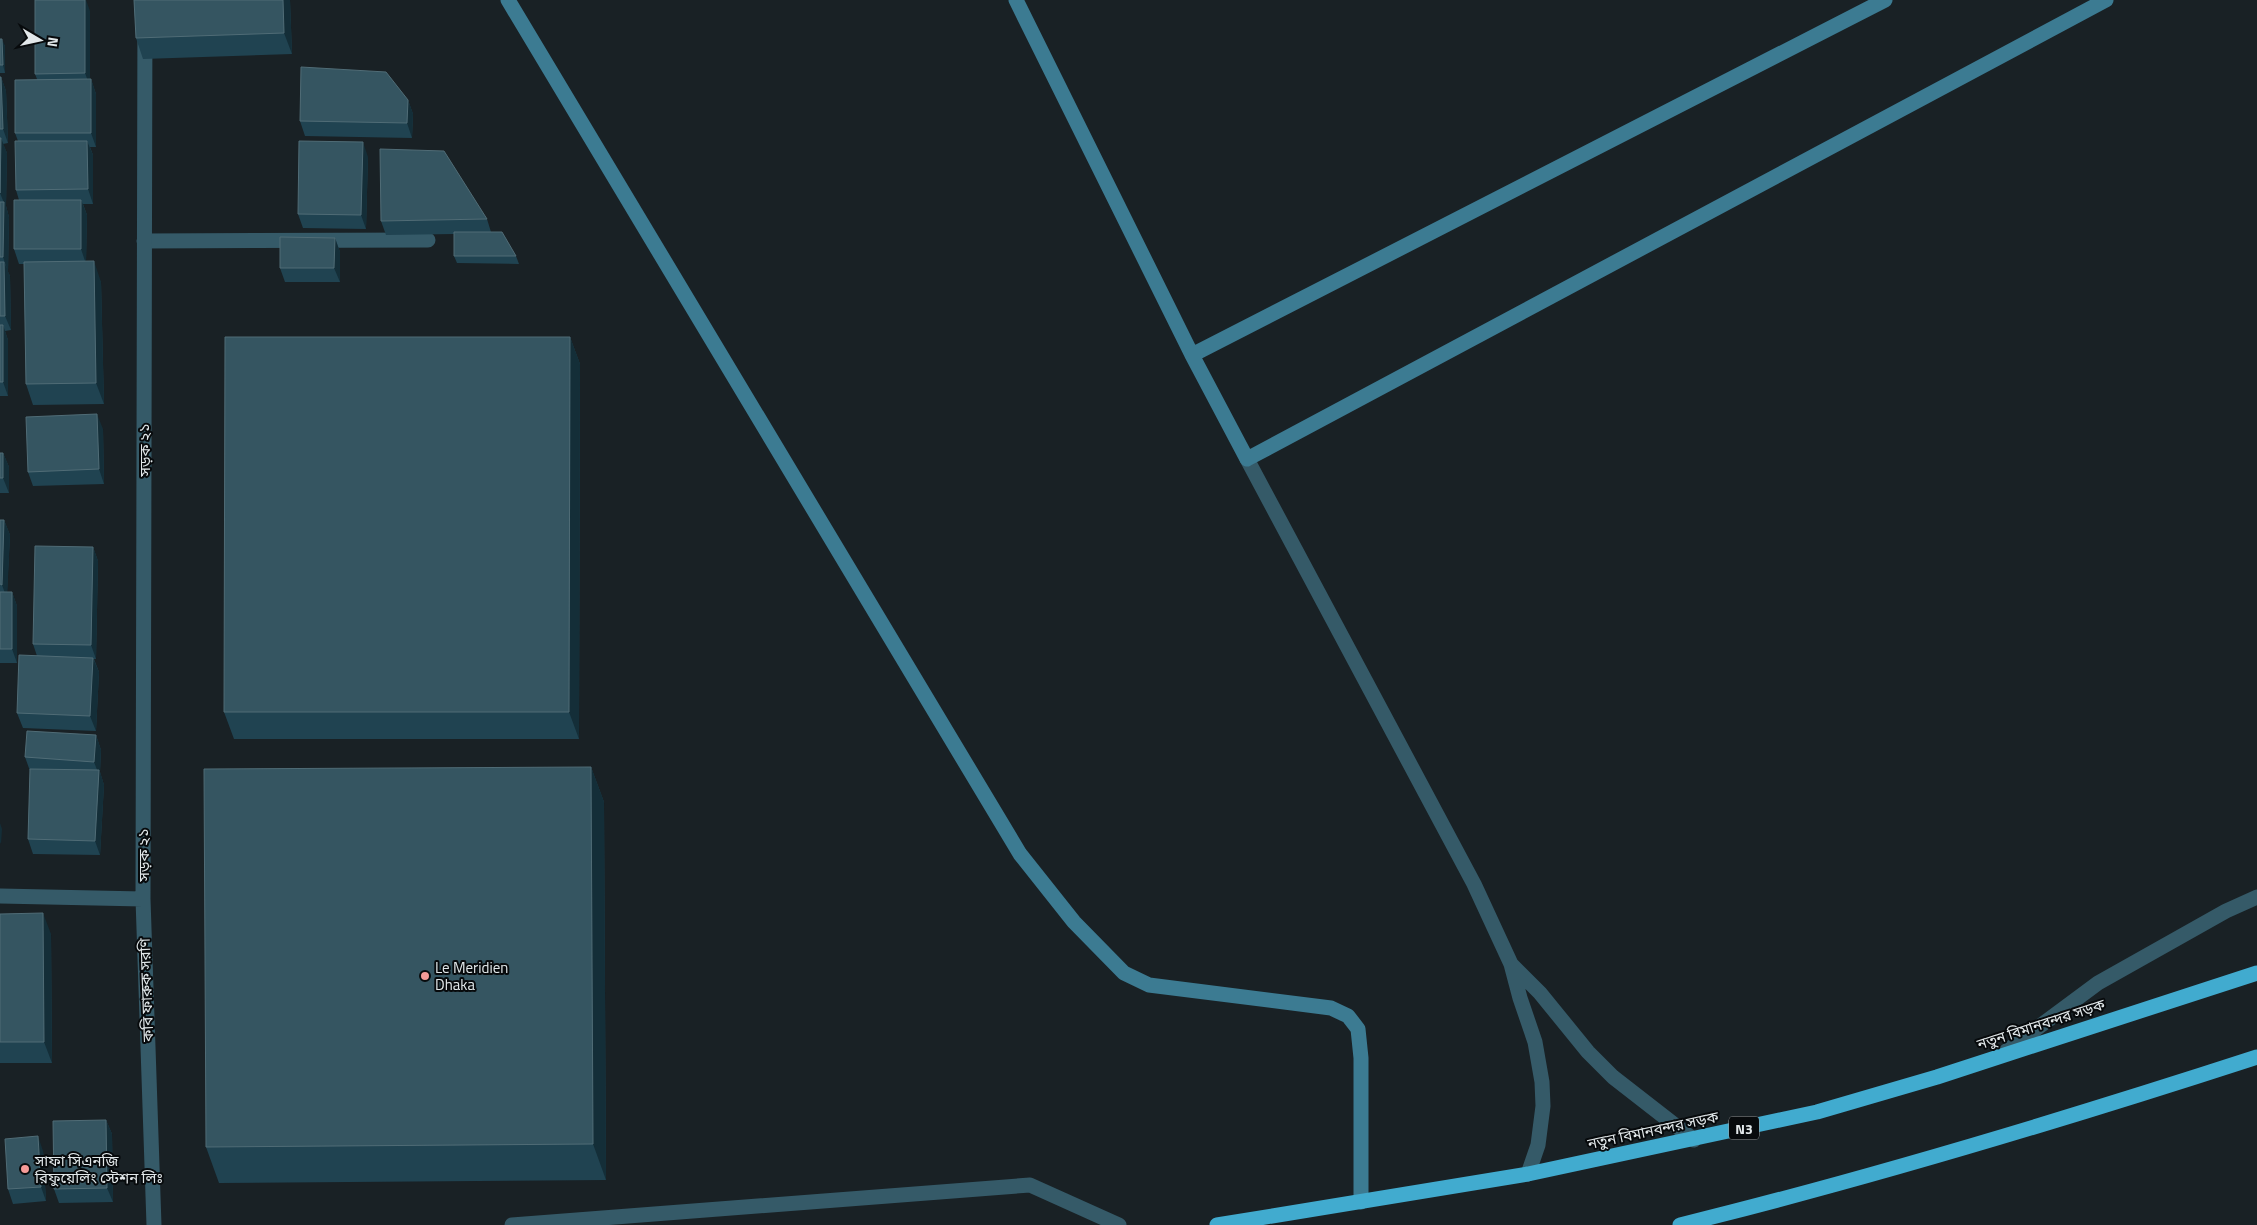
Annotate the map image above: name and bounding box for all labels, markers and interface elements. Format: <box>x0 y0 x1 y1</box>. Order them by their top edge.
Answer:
north arrow <box>15 15 65 65</box>
text: N <box>42 36 64 49</box>
street label: সড়ক ২১ <box>133 423 156 478</box>
street label: সড়ক ২১ <box>132 828 155 883</box>
street label: কবি ফারুক সরণি <box>133 937 159 1043</box>
place label: Le Meridien Dhaka <box>435 956 508 996</box>
marker: Le Meridien Dhaka <box>419 970 431 982</box>
street label: নতুন বিমানবন্দর সড়ক <box>1973 992 2109 1056</box>
street label: নতুন বিমানবন্দর সড়ক <box>1584 1105 1721 1155</box>
road number: N3 <box>1729 1116 1759 1140</box>
place label: সাফা সিএনজি রিফুয়েলিং স্টেশন লিঃ <box>34 1149 163 1189</box>
marker: সাফা সিএনজি রিফুয়েলিং স্টেশন লিঃ <box>19 1163 31 1175</box>

